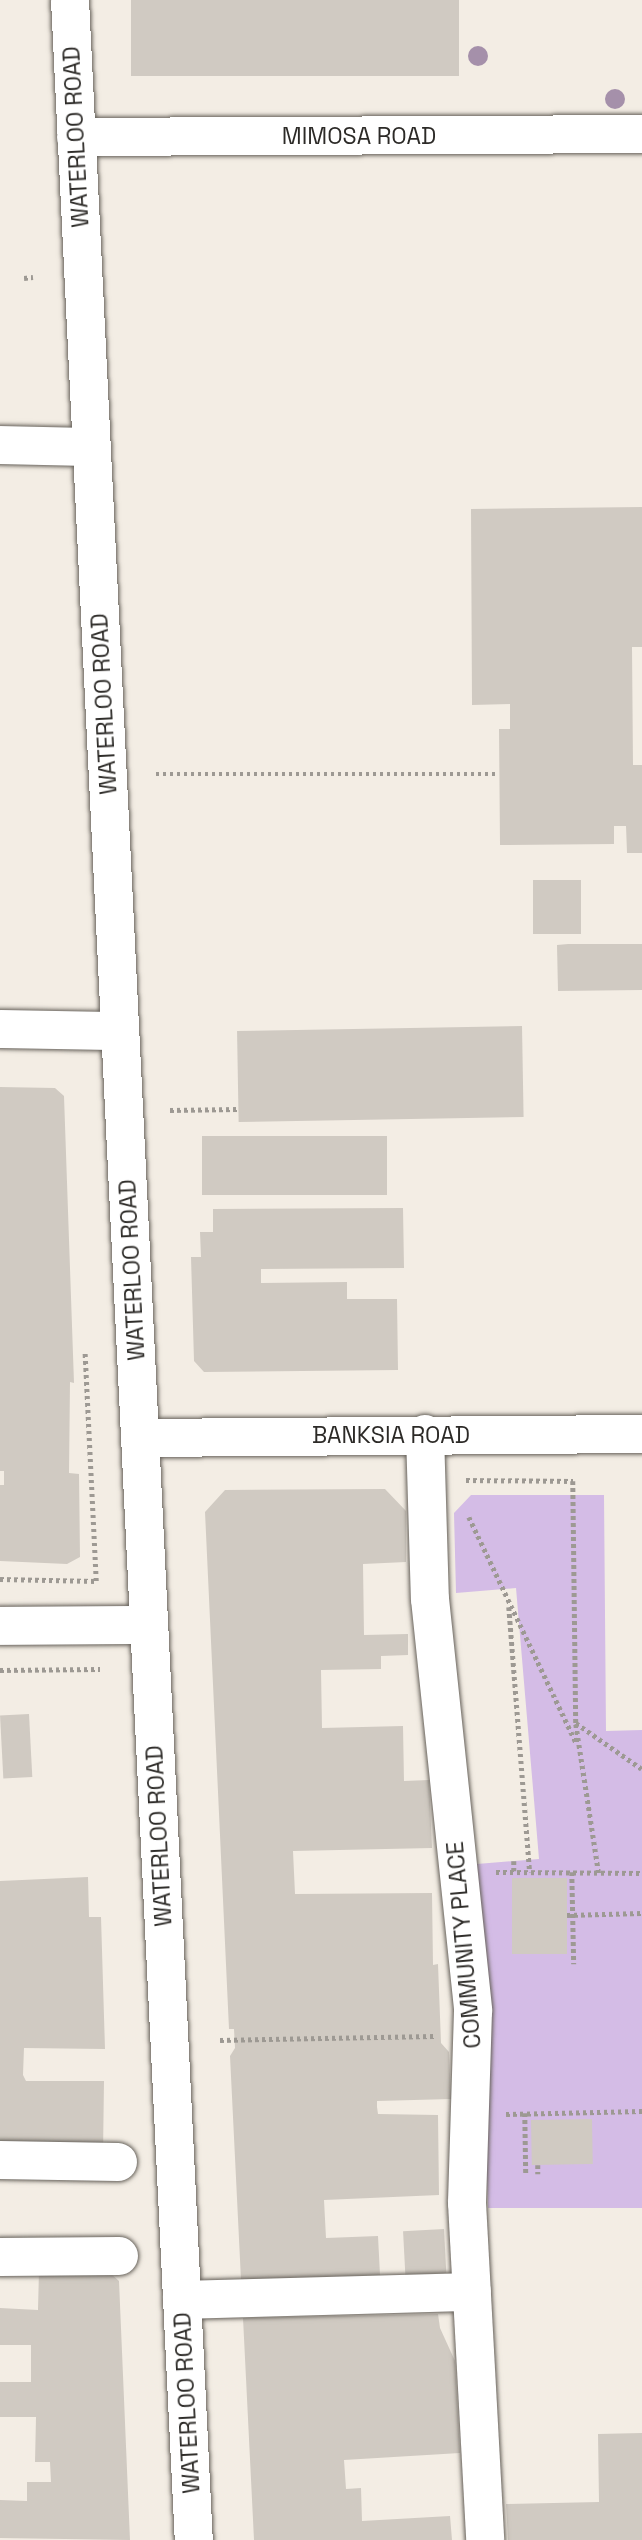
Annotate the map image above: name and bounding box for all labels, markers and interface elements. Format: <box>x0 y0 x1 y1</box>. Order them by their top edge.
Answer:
street label: WATERLOO ROAD <box>57 46 95 228</box>
street label: MIMOSA ROAD <box>282 122 436 150</box>
street label: WATERLOO ROAD <box>85 613 123 795</box>
street label: WATERLOO ROAD <box>113 1179 151 1361</box>
street label: BANKSIA ROAD <box>312 1421 470 1449</box>
street label: WATERLOO ROAD <box>140 1745 178 1927</box>
street label: COMMUNITY PLACE <box>441 1840 487 2050</box>
street label: WATERLOO ROAD <box>168 2312 206 2494</box>

